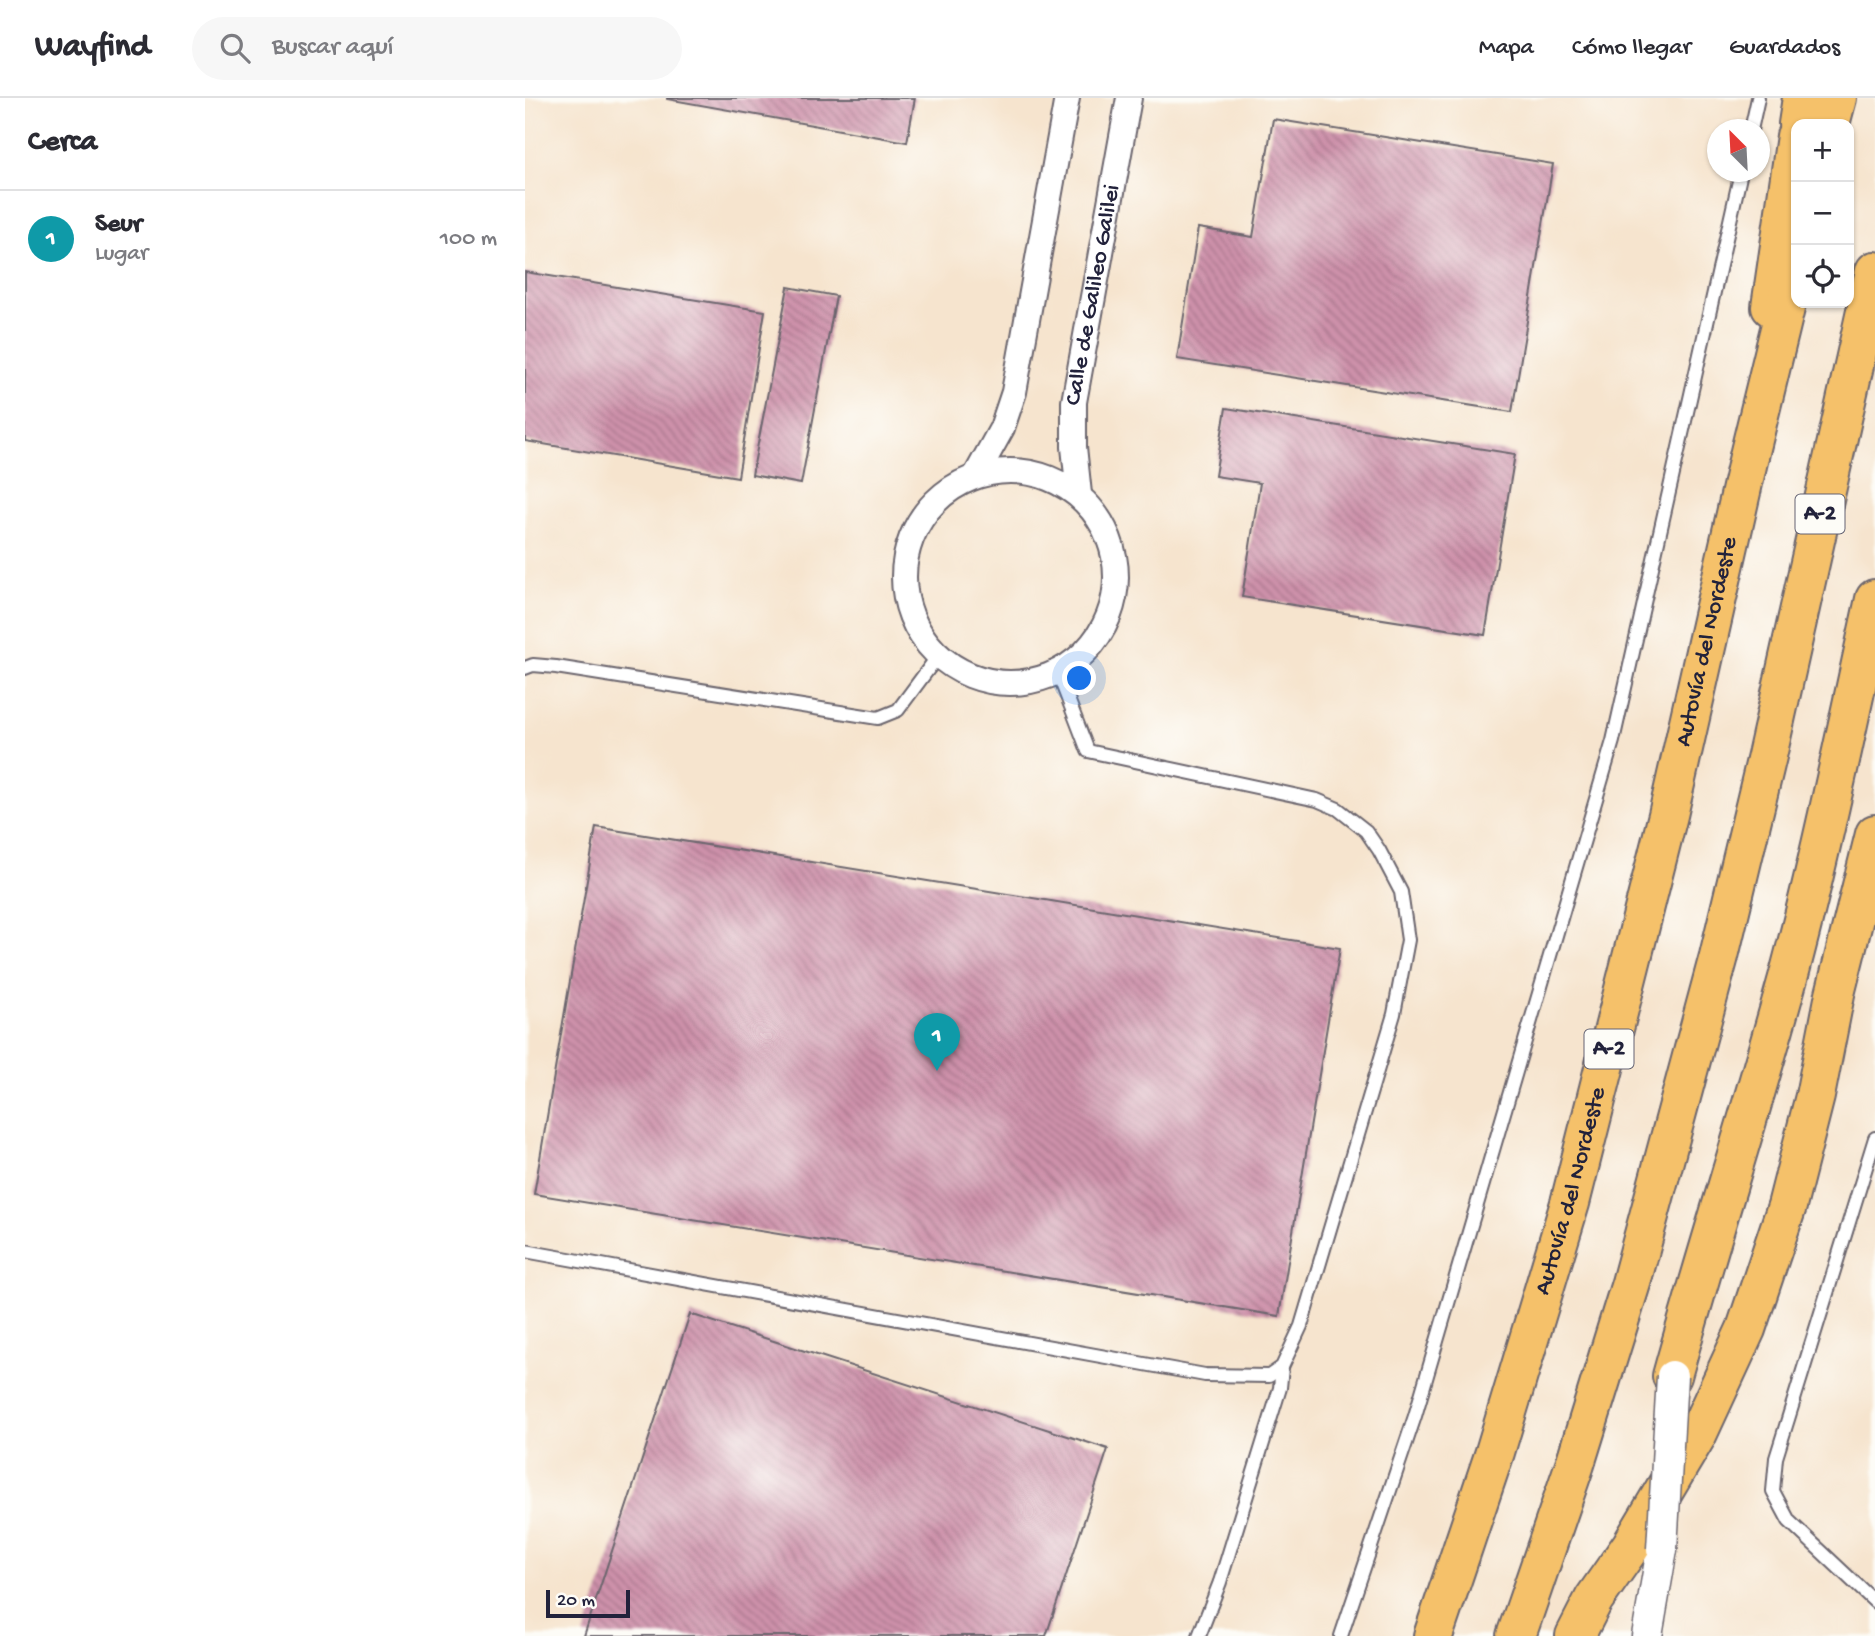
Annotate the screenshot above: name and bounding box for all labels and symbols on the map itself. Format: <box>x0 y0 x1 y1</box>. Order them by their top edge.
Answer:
north arrow <box>1707 119 1770 182</box>
street label: Calle de Galileo Galilei <box>1059 182 1128 408</box>
road number: A-2 <box>1795 494 1845 534</box>
street label: Autovía del Nordeste <box>1669 534 1745 749</box>
your location <box>1062 661 1096 695</box>
pin: 1 <box>914 1013 960 1071</box>
road number: A-2 <box>1585 1030 1633 1068</box>
street label: Autovía del Nordeste <box>1529 1084 1613 1298</box>
scale bar <box>546 1587 630 1619</box>

